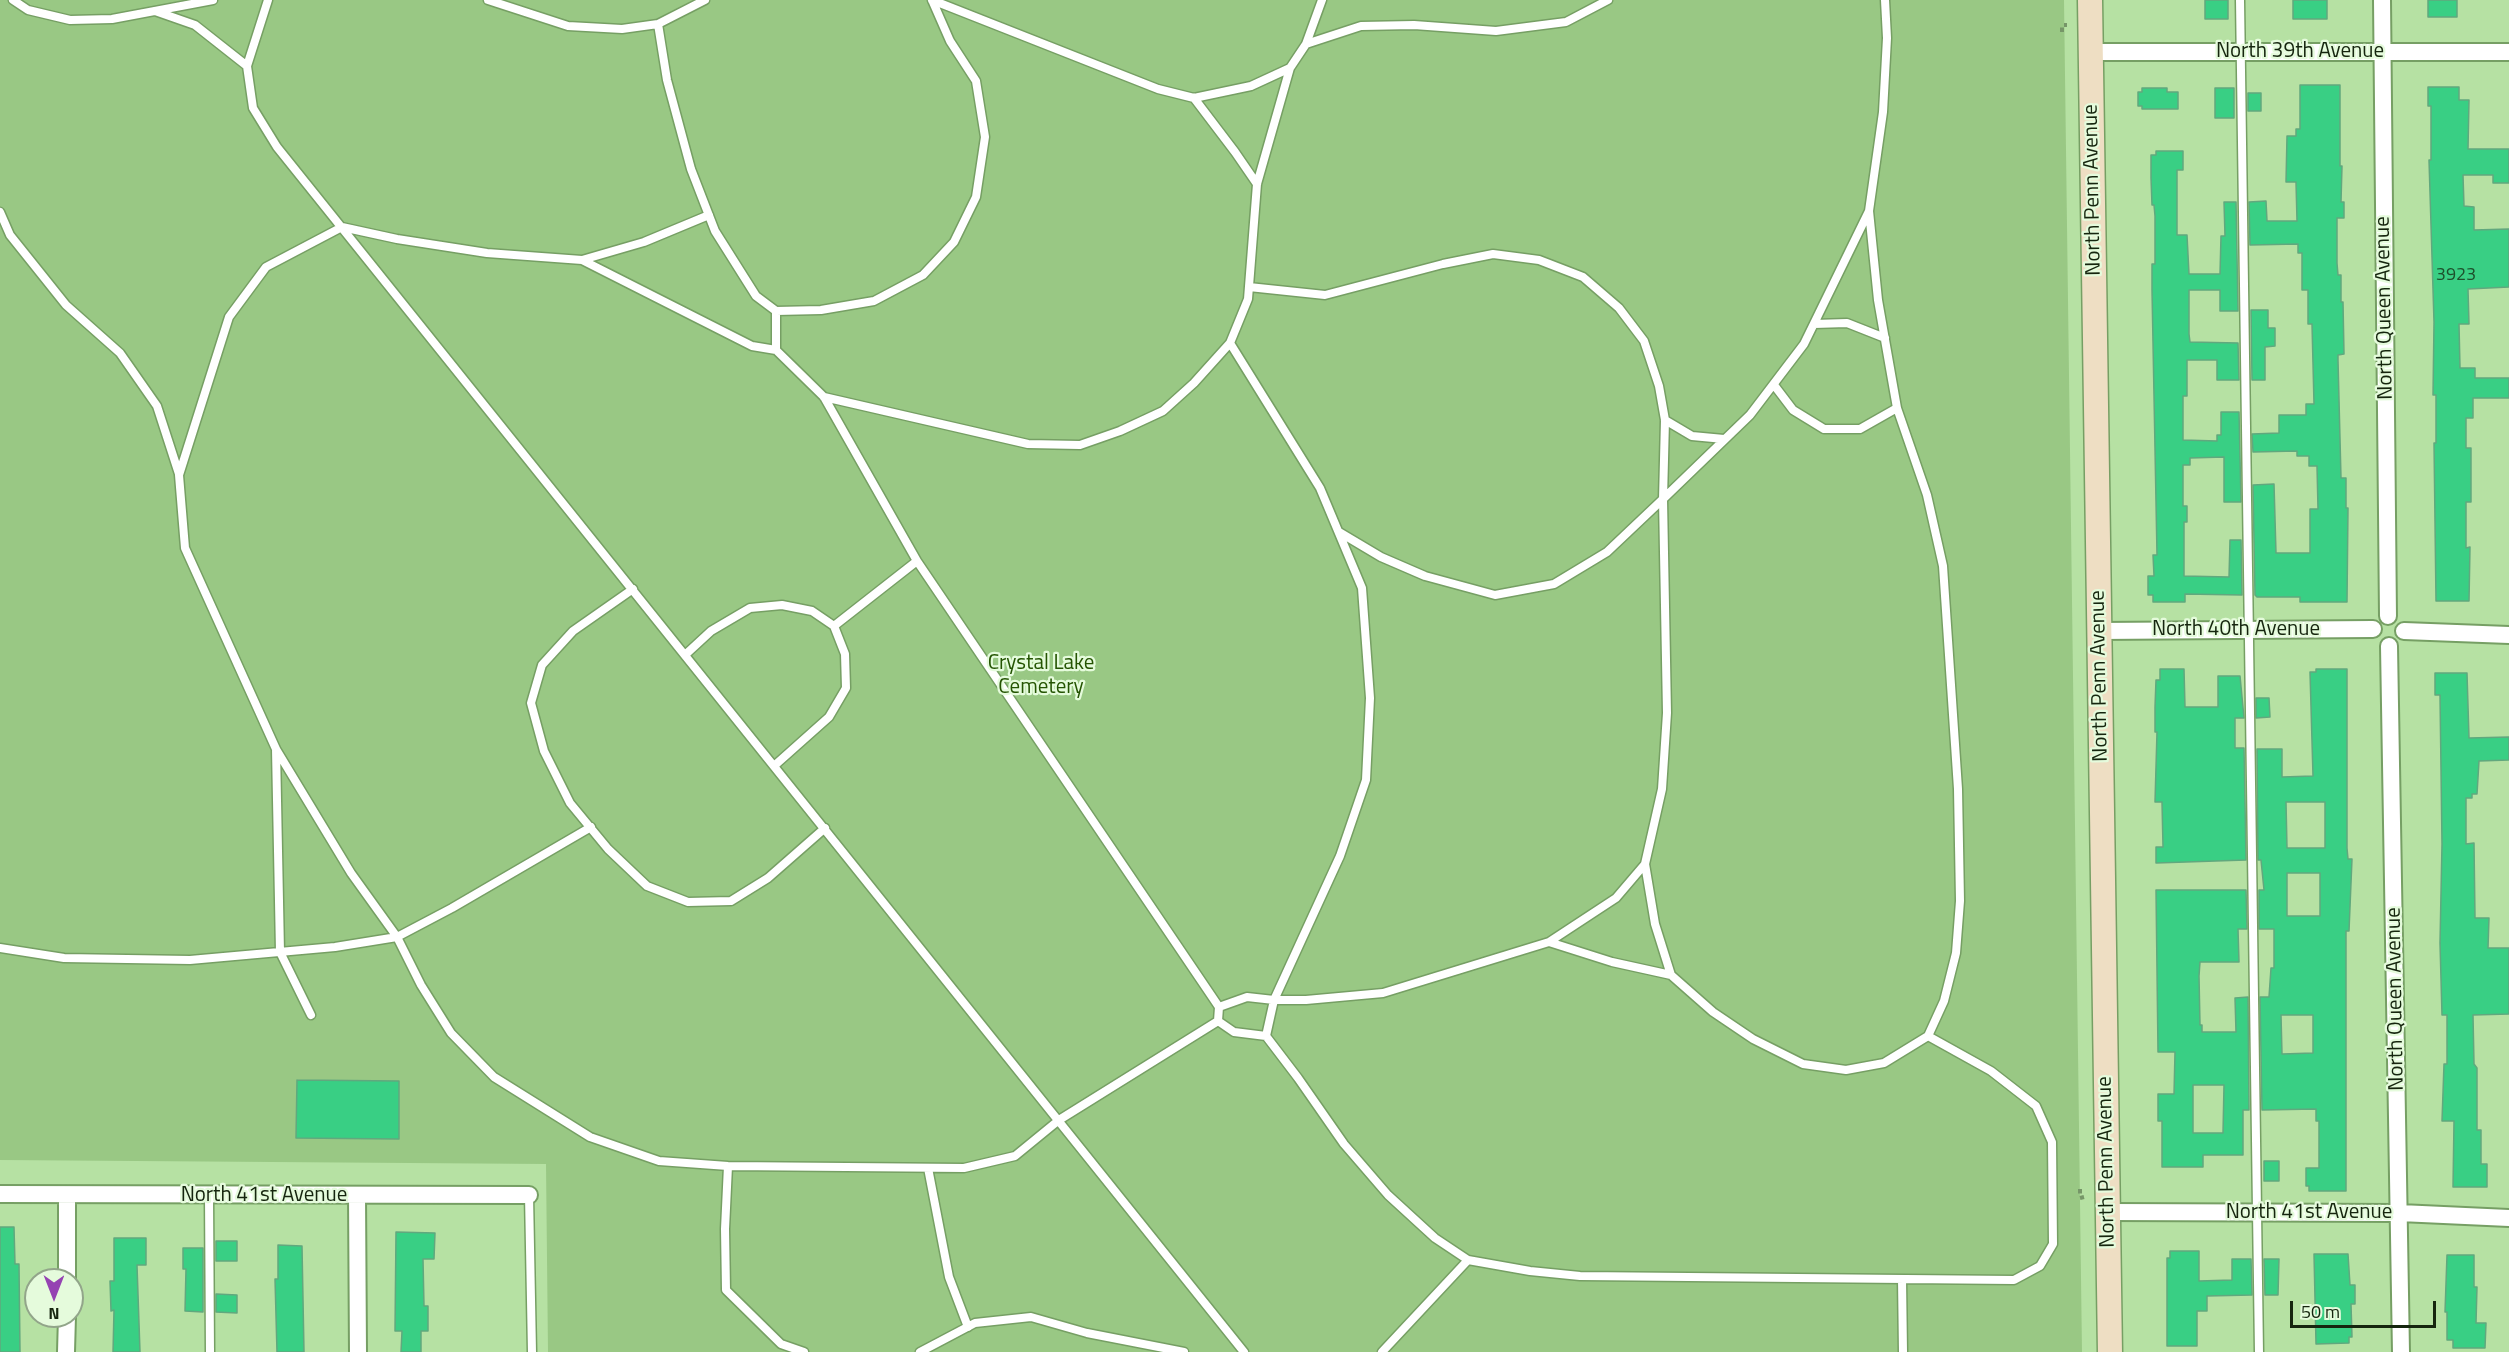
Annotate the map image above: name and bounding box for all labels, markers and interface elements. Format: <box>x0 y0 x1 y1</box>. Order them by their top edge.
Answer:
street label: North 39th Avenue <box>2216 39 2384 65</box>
street label: North Penn Avenue <box>2079 104 2107 276</box>
street label: North Queen Avenue <box>2371 216 2399 400</box>
house number: 3923 <box>2436 265 2476 287</box>
street label: North Penn Avenue <box>2086 590 2114 762</box>
street label: North 40th Avenue <box>2152 617 2320 643</box>
park label: Crystal Lake Cemetery <box>988 651 1094 701</box>
street label: North Queen Avenue <box>2382 907 2410 1091</box>
street label: North Penn Avenue <box>2093 1076 2121 1248</box>
street label: North 41st Avenue <box>181 1183 347 1209</box>
street label: North 41st Avenue <box>2226 1200 2392 1226</box>
north arrow <box>24 1268 84 1328</box>
scale bar <box>2293 1289 2438 1327</box>
text: 50 m <box>2301 1298 2340 1325</box>
text: N <box>48 1302 60 1326</box>

